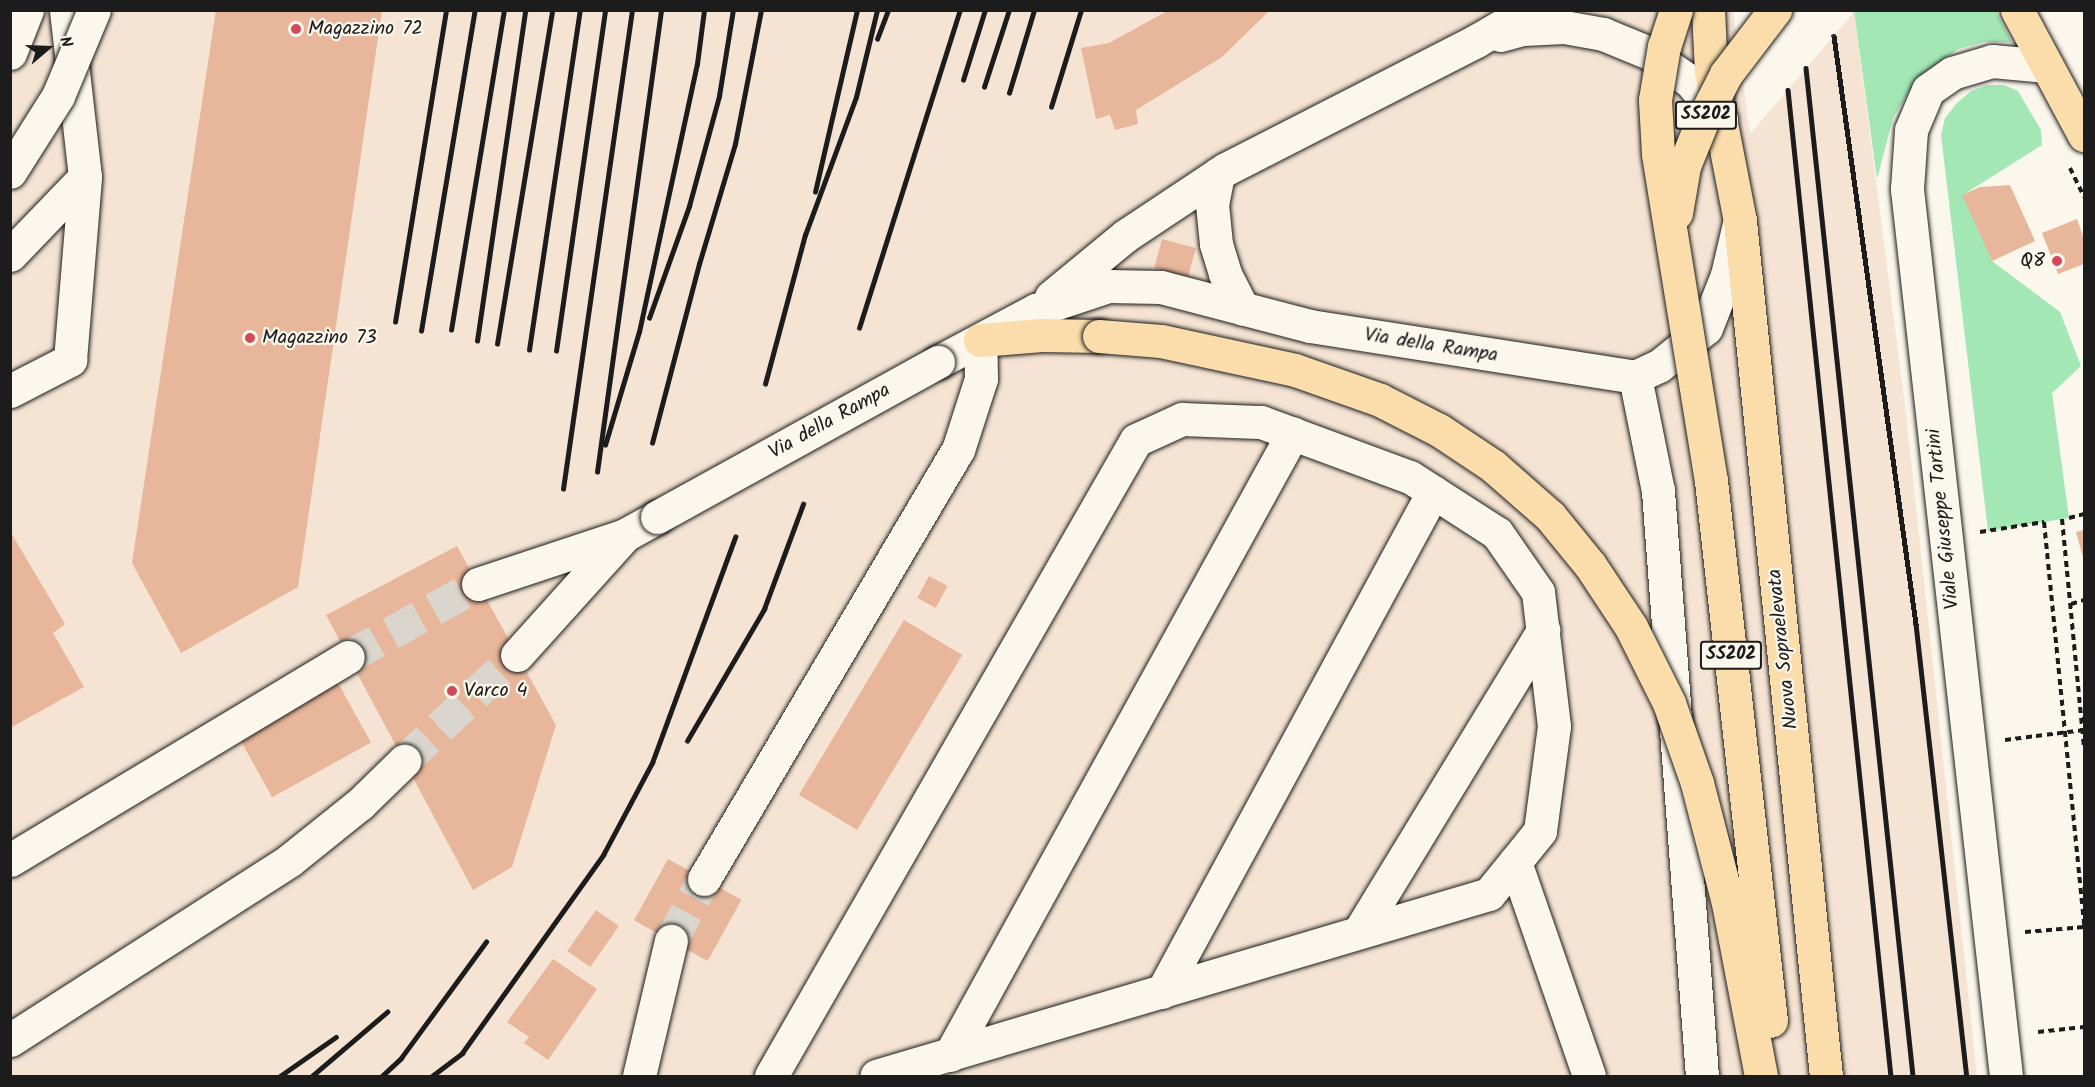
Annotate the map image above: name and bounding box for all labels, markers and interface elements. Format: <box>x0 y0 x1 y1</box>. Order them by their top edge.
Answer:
place label: Magazzino 72 <box>308 17 423 41</box>
north arrow <box>18 18 78 78</box>
marker: Magazzino 72 <box>289 22 303 36</box>
text: N <box>52 33 79 51</box>
road number: SS202 <box>1674 100 1738 130</box>
place label: Q8 <box>2020 249 2045 273</box>
marker: Q8 <box>2050 254 2064 268</box>
street label: Via della Rampa <box>1363 324 1499 368</box>
place label: Magazzino 73 <box>262 326 377 350</box>
marker: Magazzino 73 <box>243 331 257 345</box>
street label: Via della Rampa <box>765 379 895 465</box>
street label: Viale Giuseppe Tartini <box>1923 427 1965 611</box>
street label: Nuova Sopraelevata <box>1764 568 1804 730</box>
road number: SS202 <box>1700 640 1762 670</box>
place label: Varco 4 <box>464 679 528 703</box>
marker: Varco 4 <box>445 684 459 698</box>

